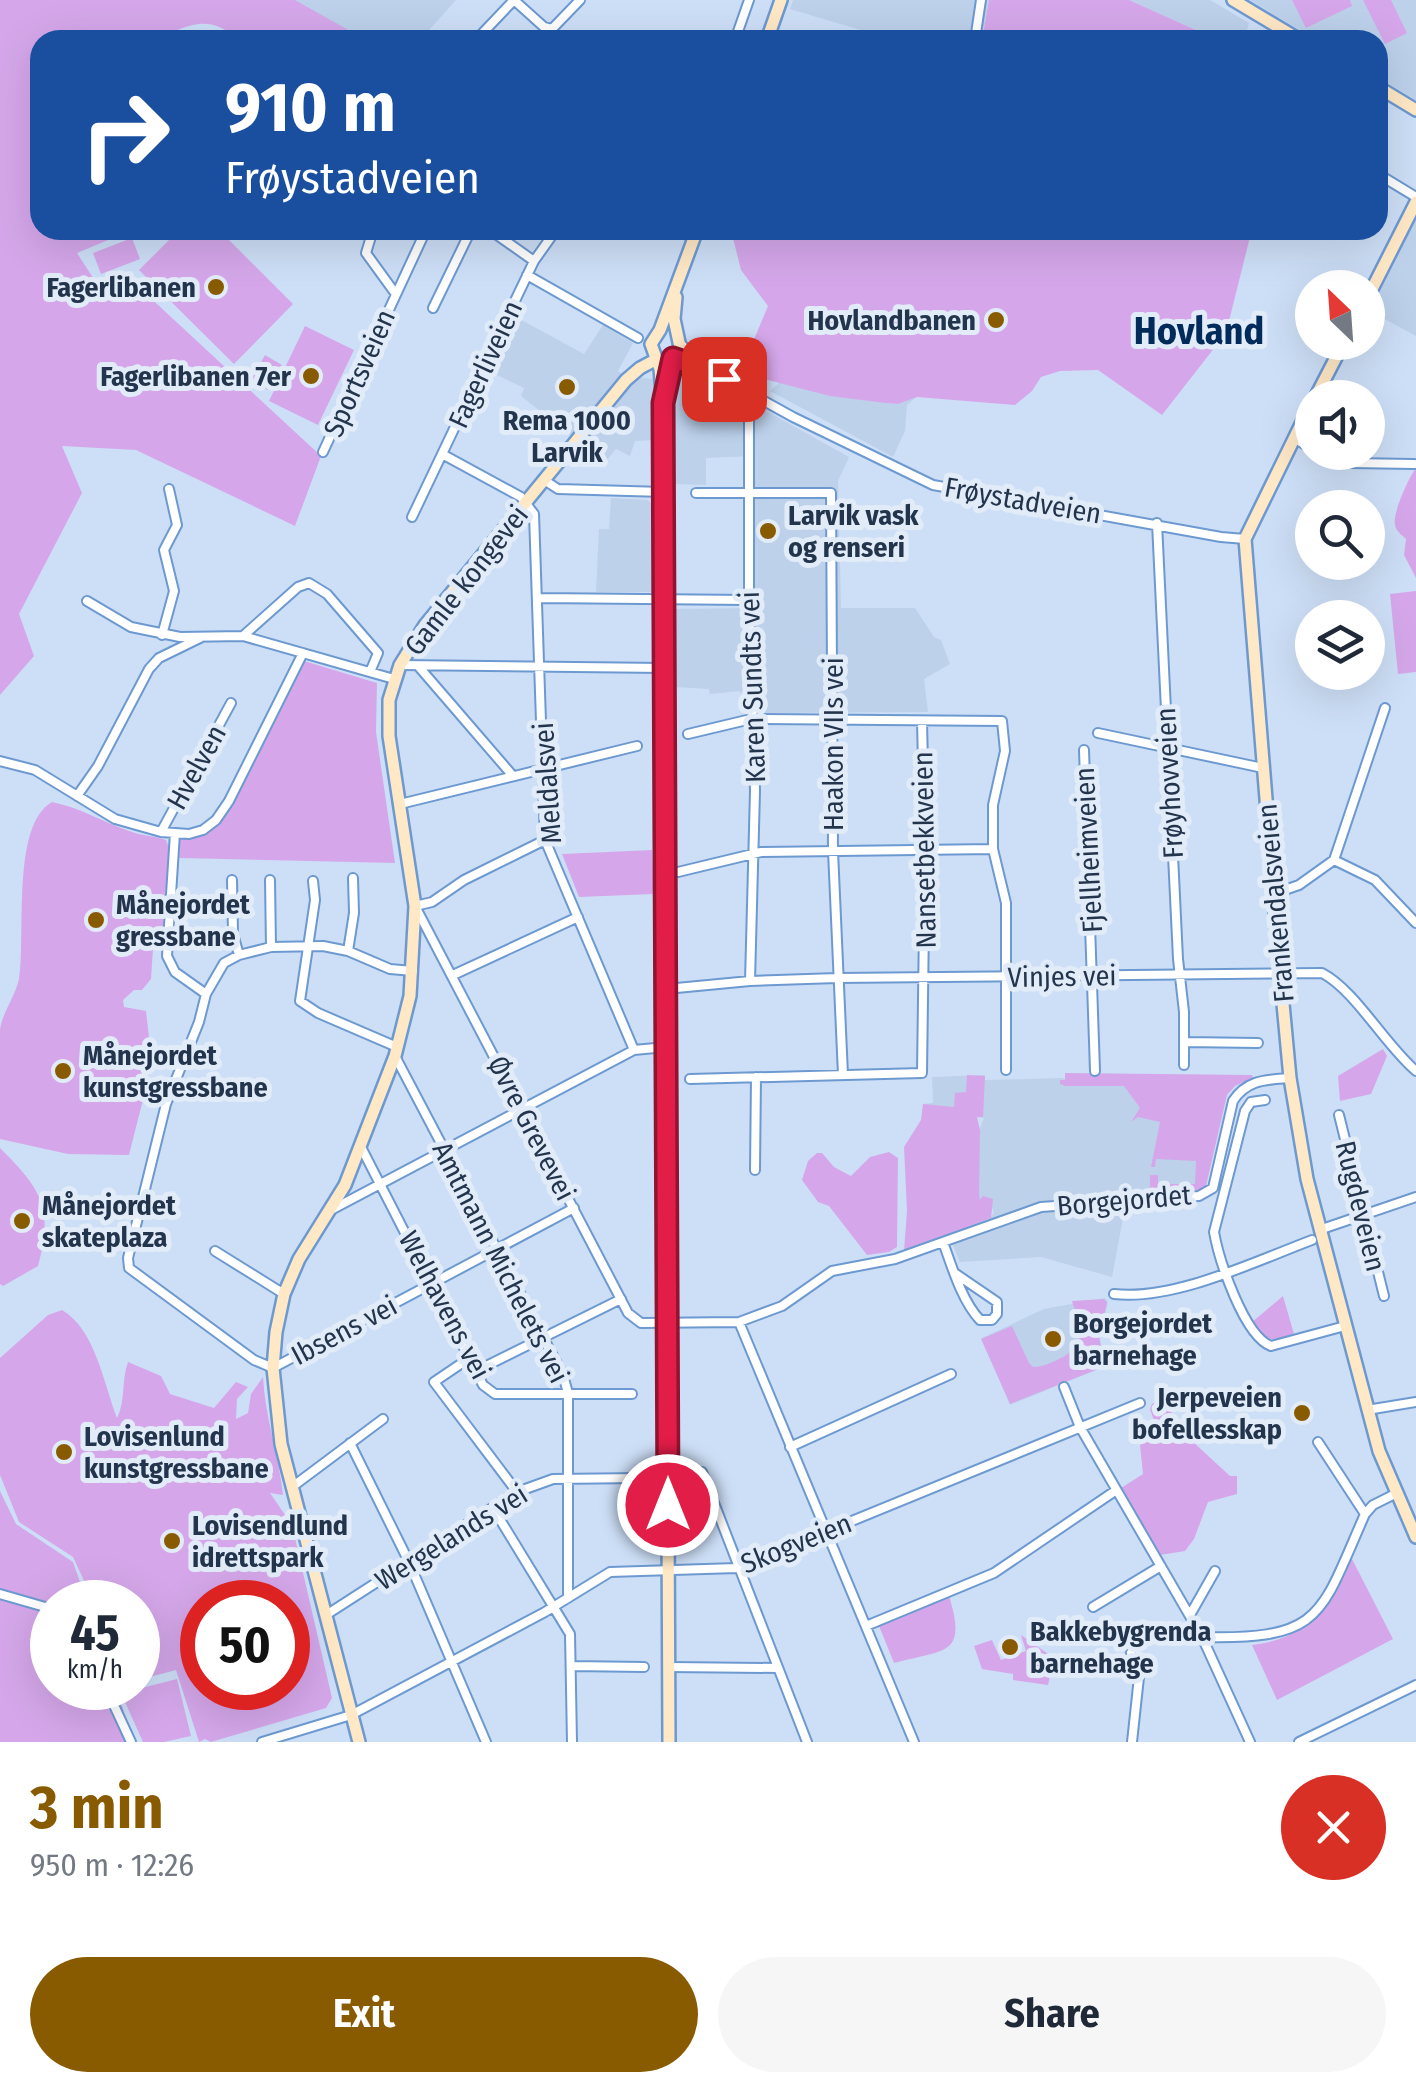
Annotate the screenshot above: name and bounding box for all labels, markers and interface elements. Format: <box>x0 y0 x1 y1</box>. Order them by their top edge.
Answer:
text: 910 m <box>225 66 396 150</box>
icon: right <box>60 70 190 200</box>
text: Frøystadveien <box>225 151 480 205</box>
north arrow <box>1295 270 1385 360</box>
map controls <box>1295 270 1385 690</box>
place label: Fagerlibanen <box>47 271 196 304</box>
marker: Fagerlibanen <box>205 276 227 298</box>
street label: Fagerliveien <box>442 295 529 433</box>
street label: Sportsveien <box>317 304 402 442</box>
place label: Hovlandbanen <box>807 304 976 337</box>
district label: Hovland <box>1134 308 1264 354</box>
marker: Hovlandbanen <box>985 309 1007 331</box>
pin <box>682 337 767 422</box>
icon: arrive <box>697 352 752 407</box>
place label: Fagerlibanen 7er <box>100 360 292 393</box>
marker: Fagerlibanen 7er <box>300 365 322 387</box>
marker: Rema 1000 Larvik <box>556 376 578 398</box>
button: sound <box>1295 380 1385 470</box>
place label: Rema 1000 Larvik <box>503 404 631 469</box>
street label: Frøystadveien <box>942 470 1104 531</box>
button: search <box>1295 490 1385 580</box>
street label: Gamle kongevei <box>398 499 535 662</box>
place label: Larvik vask og renseri <box>788 499 919 564</box>
marker: Larvik vask og renseri <box>757 520 779 542</box>
street label: Karen Sundts vei <box>733 591 772 783</box>
button: layers <box>1295 600 1385 690</box>
street label: Haakon VIIs vei <box>817 657 850 831</box>
street label: Frøyhovveien <box>1149 707 1190 859</box>
street label: Hvelven <box>160 719 233 815</box>
street label: Meldalsvei <box>527 721 568 845</box>
street label: Nansetbekkveien <box>906 751 943 949</box>
street label: Fjellheimveien <box>1068 766 1109 934</box>
street label: Frankendalsveien <box>1250 802 1301 1004</box>
place label: Månejordet gressbane <box>116 888 251 953</box>
marker: Månejordet gressbane <box>85 909 107 931</box>
street label: Vinjes vei <box>1007 959 1117 994</box>
place label: Månejordet kunstgressbane <box>83 1039 268 1104</box>
street label: Øvre Grevevei <box>481 1051 582 1206</box>
marker: Månejordet kunstgressbane <box>52 1060 74 1082</box>
street label: Amtmann Michelets vei <box>425 1136 576 1388</box>
street label: Rugdeveien <box>1328 1138 1393 1275</box>
street label: Borgejordet <box>1055 1178 1193 1223</box>
place label: Månejordet skateplaza <box>42 1189 177 1254</box>
marker: Månejordet skateplaza <box>11 1210 33 1232</box>
street label: Welhavens vei <box>392 1226 497 1385</box>
street label: Ibsens vei <box>286 1289 403 1372</box>
place label: Borgejordet barnehage <box>1073 1307 1213 1372</box>
marker: Borgejordet barnehage <box>1042 1328 1064 1350</box>
place label: Jerpeveien bofellesskap <box>1132 1381 1282 1446</box>
marker: Jerpeveien bofellesskap <box>1291 1402 1313 1424</box>
place label: Lovisenlund kunstgressbane <box>84 1420 269 1485</box>
marker: Lovisenlund kunstgressbane <box>53 1441 75 1463</box>
position arrow <box>616 1453 720 1557</box>
street label: Wergelands vei <box>369 1478 533 1597</box>
street label: Skogveien <box>736 1506 856 1581</box>
place label: Lovisendlund idrettspark <box>192 1509 348 1574</box>
marker: Lovisendlund idrettspark <box>161 1530 183 1552</box>
speed limit sign: 50 <box>180 1580 310 1710</box>
text: 45 <box>70 1603 120 1663</box>
place label: Bakkebygrenda barnehage <box>1030 1615 1212 1680</box>
marker: Bakkebygrenda barnehage <box>999 1636 1021 1658</box>
text: km/h <box>67 1655 123 1685</box>
text: 3 min <box>30 1772 164 1844</box>
button: close <box>1281 1775 1386 1880</box>
text: 950 m · 12:26 <box>30 1846 194 1884</box>
button: Exit <box>30 1957 698 2072</box>
button: Share <box>718 1957 1386 2072</box>

